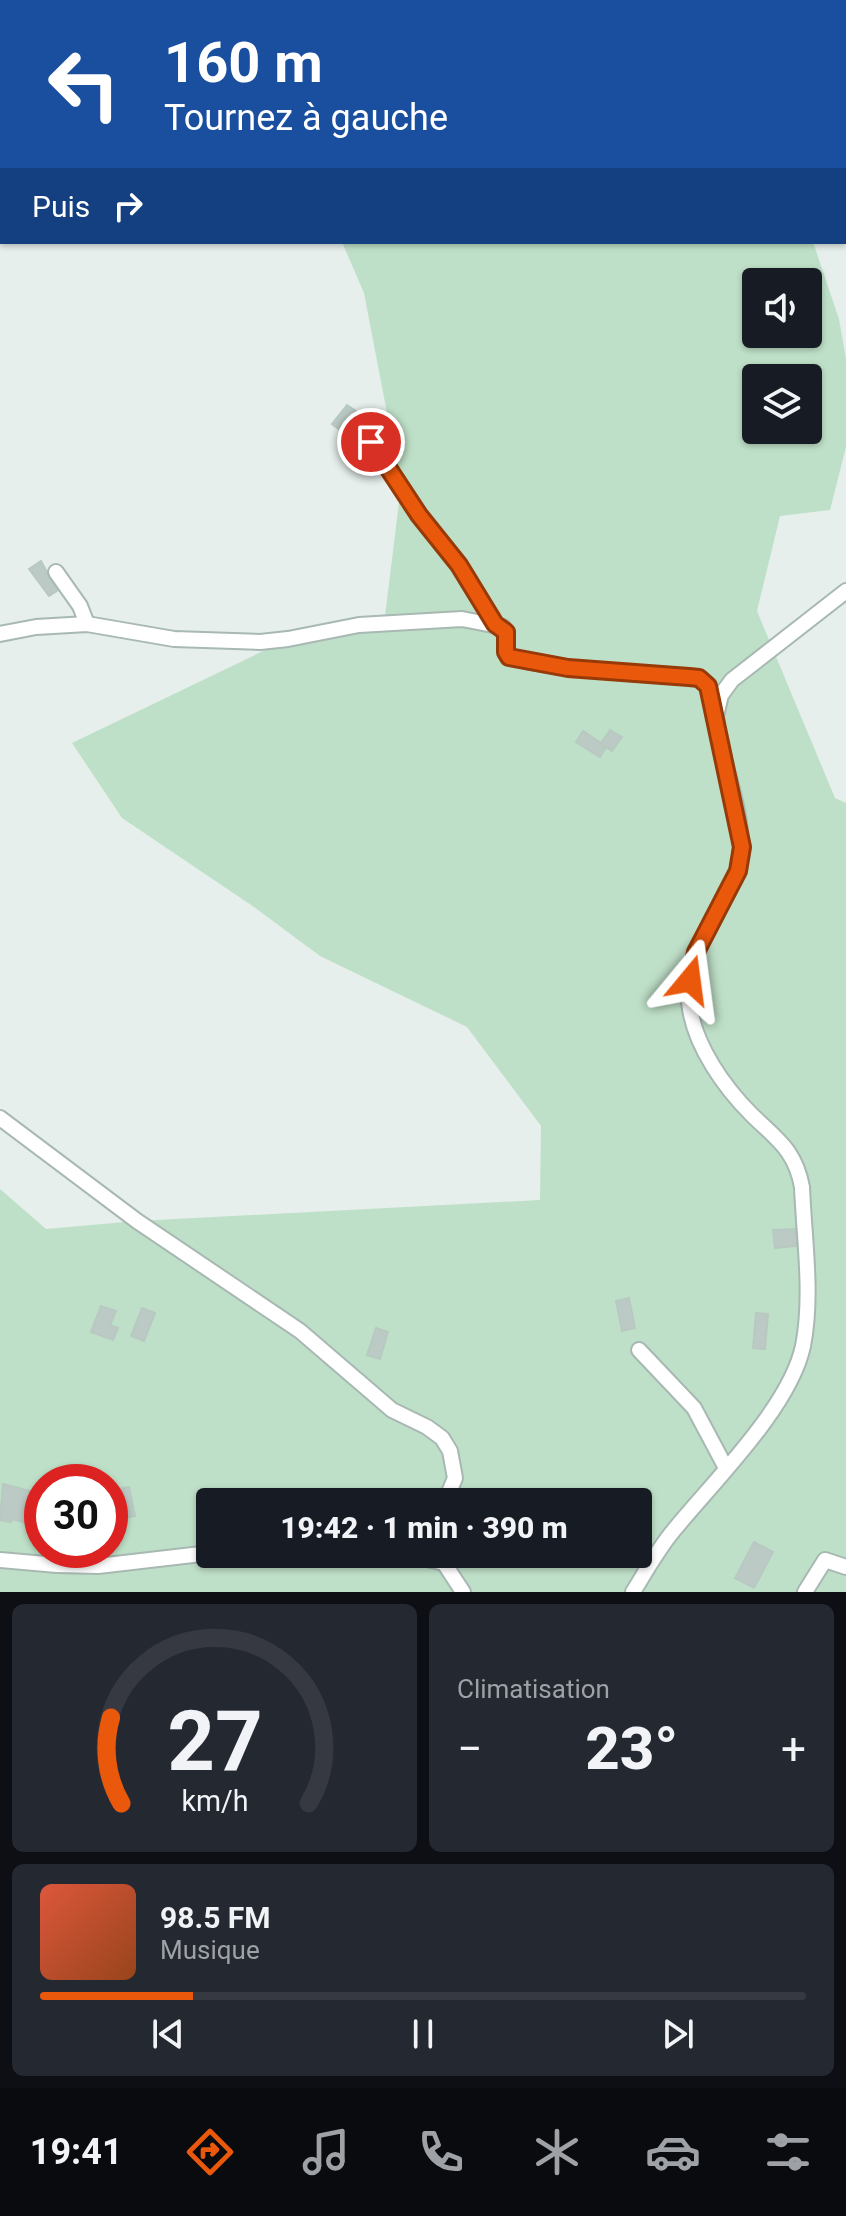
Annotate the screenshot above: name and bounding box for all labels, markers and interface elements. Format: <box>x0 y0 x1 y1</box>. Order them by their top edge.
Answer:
text: 160 m <box>164 30 323 96</box>
icon: left <box>32 32 136 136</box>
text: Tournez à gauche <box>164 97 448 139</box>
icon: right <box>106 184 150 228</box>
text: Puis <box>32 189 90 224</box>
map controls <box>742 268 822 444</box>
button: sound <box>742 268 822 348</box>
button: layers <box>742 364 822 444</box>
pin <box>337 408 405 476</box>
icon: arrive <box>349 420 393 464</box>
position arrow <box>648 938 732 1022</box>
speed limit sign: 30 <box>24 1464 128 1568</box>
text: 19:42 · 1 min · 390 m <box>280 1510 568 1545</box>
text: Climatisation <box>457 1674 610 1704</box>
text: 27 <box>167 1693 262 1790</box>
text: 23° <box>585 1713 678 1784</box>
text: − <box>457 1723 482 1775</box>
text: + <box>781 1723 806 1775</box>
text: km/h <box>181 1784 248 1818</box>
text: 98.5 FM <box>160 1900 271 1935</box>
text: Musique <box>160 1935 260 1965</box>
icon: previous <box>146 2012 190 2056</box>
icon: pause <box>401 2012 445 2056</box>
icon: next <box>656 2012 700 2056</box>
icon: directions <box>182 2124 238 2180</box>
icon: music <box>298 2124 354 2180</box>
icon: phone <box>413 2124 469 2180</box>
icon: climate <box>529 2124 585 2180</box>
icon: car <box>645 2124 701 2180</box>
icon: filters <box>760 2124 816 2180</box>
text: 19:41 <box>30 2131 123 2173</box>

